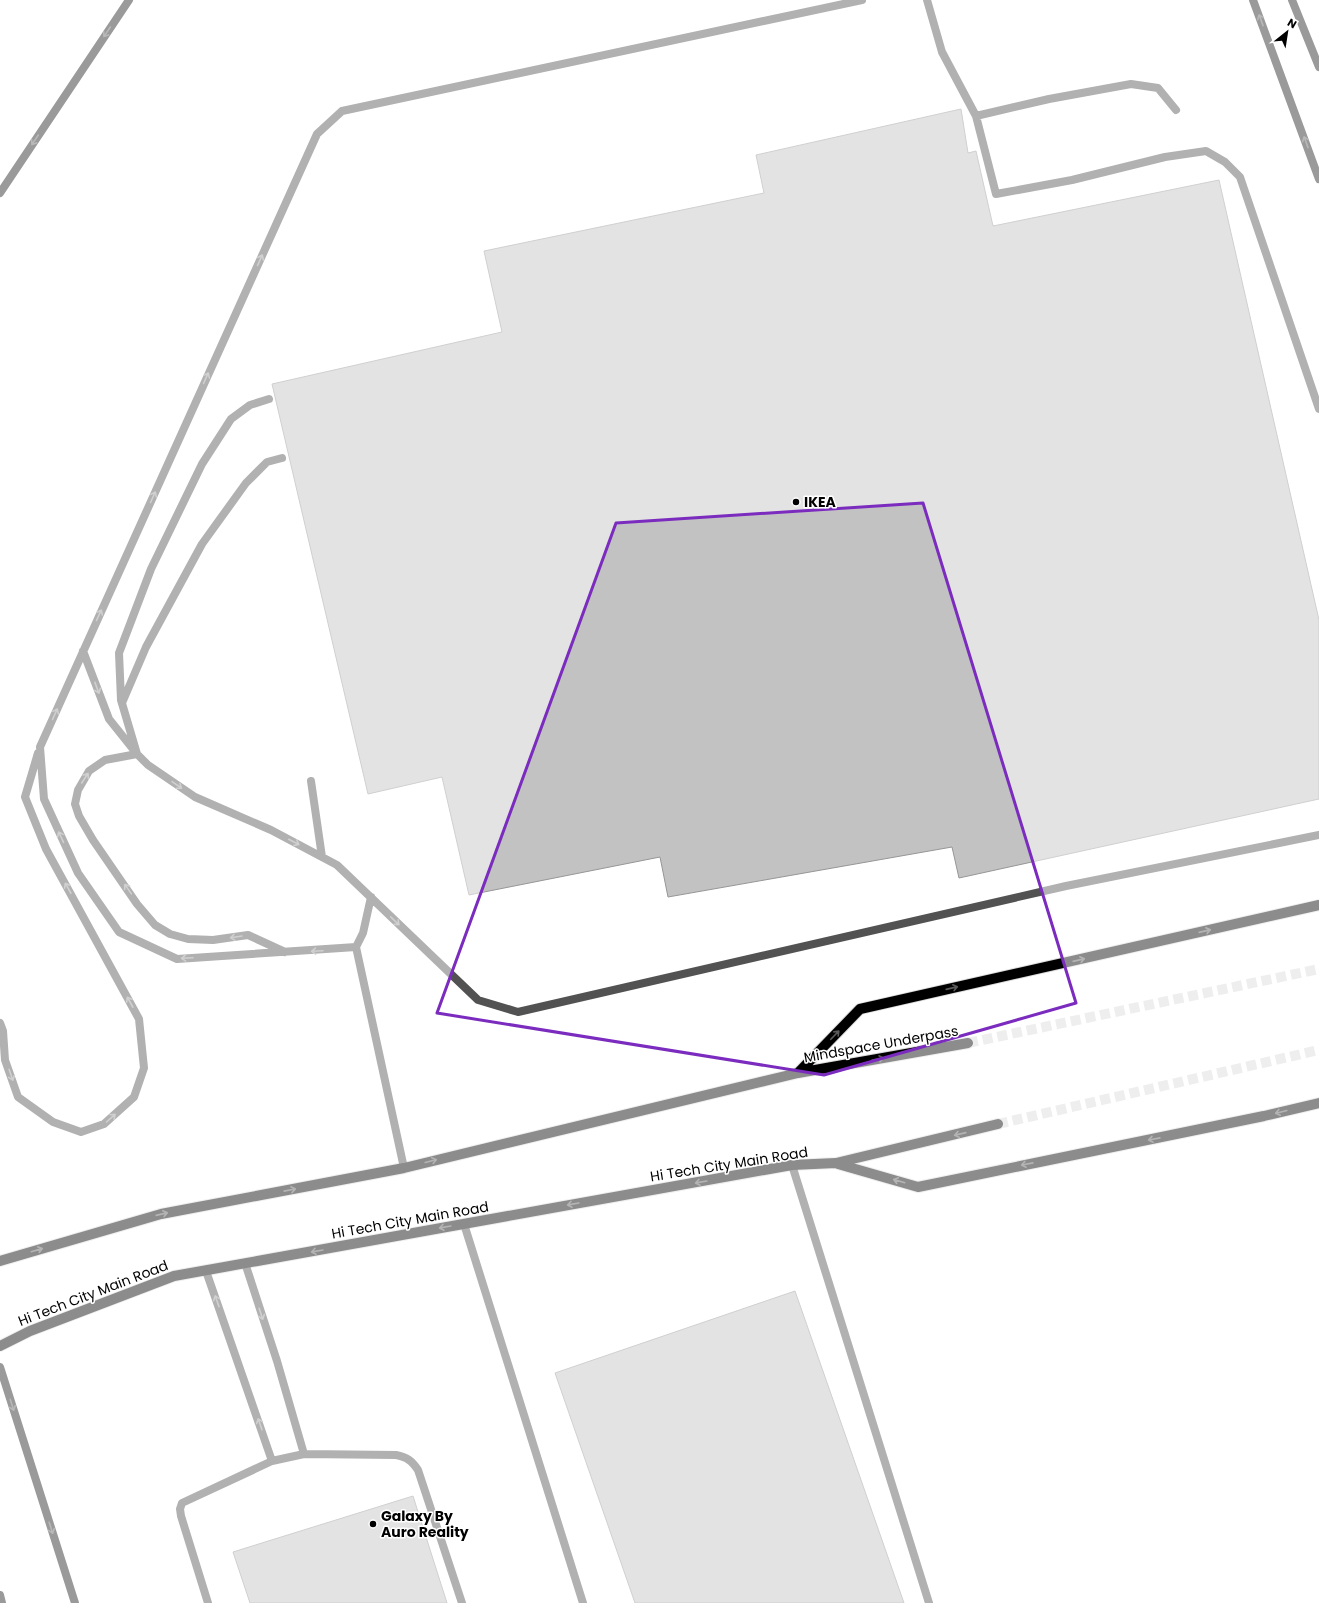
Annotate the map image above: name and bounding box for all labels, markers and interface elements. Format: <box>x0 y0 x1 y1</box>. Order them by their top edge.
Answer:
north arrow <box>1267 12 1307 52</box>
text: N <box>1284 14 1300 32</box>
one-way arrow <box>1256 15 1264 27</box>
one-way arrow <box>103 27 112 38</box>
one-way arrow <box>31 134 39 145</box>
one-way arrow <box>1301 137 1309 149</box>
one-way arrow <box>257 254 264 266</box>
one-way arrow <box>203 373 210 385</box>
one-way arrow <box>150 491 157 503</box>
place label: IKEA <box>804 492 836 512</box>
marker: IKEA <box>791 497 801 507</box>
one-way arrow <box>96 610 103 622</box>
one-way arrow <box>93 681 101 693</box>
one-way arrow <box>52 708 59 720</box>
one-way arrow <box>81 772 90 783</box>
one-way arrow <box>172 781 183 789</box>
one-way arrow <box>57 831 64 843</box>
one-way arrow <box>288 839 300 847</box>
one-way arrow <box>63 882 71 894</box>
one-way arrow <box>124 884 132 895</box>
one-way arrow <box>390 916 400 925</box>
one-way arrow <box>1199 927 1212 935</box>
one-way arrow <box>230 933 243 941</box>
one-way arrow <box>311 947 324 954</box>
one-way arrow <box>181 955 194 962</box>
one-way arrow <box>1072 955 1085 963</box>
one-way arrow <box>945 984 958 992</box>
one-way arrow <box>126 996 133 1008</box>
street label: Mindspace Underpass <box>802 1021 960 1067</box>
one-way arrow <box>830 1030 840 1040</box>
one-way arrow <box>871 1055 884 1063</box>
one-way arrow <box>7 1068 15 1080</box>
one-way arrow <box>1275 1109 1288 1116</box>
one-way arrow <box>106 1113 116 1122</box>
one-way arrow <box>954 1130 967 1138</box>
one-way arrow <box>1148 1135 1161 1143</box>
street label: Hi Tech City Main Road <box>649 1142 809 1186</box>
one-way arrow <box>424 1157 437 1165</box>
one-way arrow <box>1020 1161 1033 1169</box>
one-way arrow <box>893 1177 906 1184</box>
one-way arrow <box>695 1178 708 1186</box>
one-way arrow <box>283 1185 296 1193</box>
street label: Hi Tech City Main Road <box>330 1196 490 1244</box>
one-way arrow <box>567 1201 580 1209</box>
one-way arrow <box>156 1209 169 1217</box>
one-way arrow <box>439 1224 452 1232</box>
one-way arrow <box>31 1246 44 1253</box>
one-way arrow <box>311 1247 324 1255</box>
street label: Hi Tech City Main Road <box>15 1255 171 1331</box>
one-way arrow <box>212 1296 220 1308</box>
one-way arrow <box>258 1308 266 1320</box>
one-way arrow <box>9 1398 16 1411</box>
one-way arrow <box>255 1418 263 1430</box>
place label: Galaxy By Auro Reality <box>381 1506 469 1542</box>
marker: Galaxy By Auro Reality <box>368 1519 378 1529</box>
one-way arrow <box>48 1522 55 1535</box>

